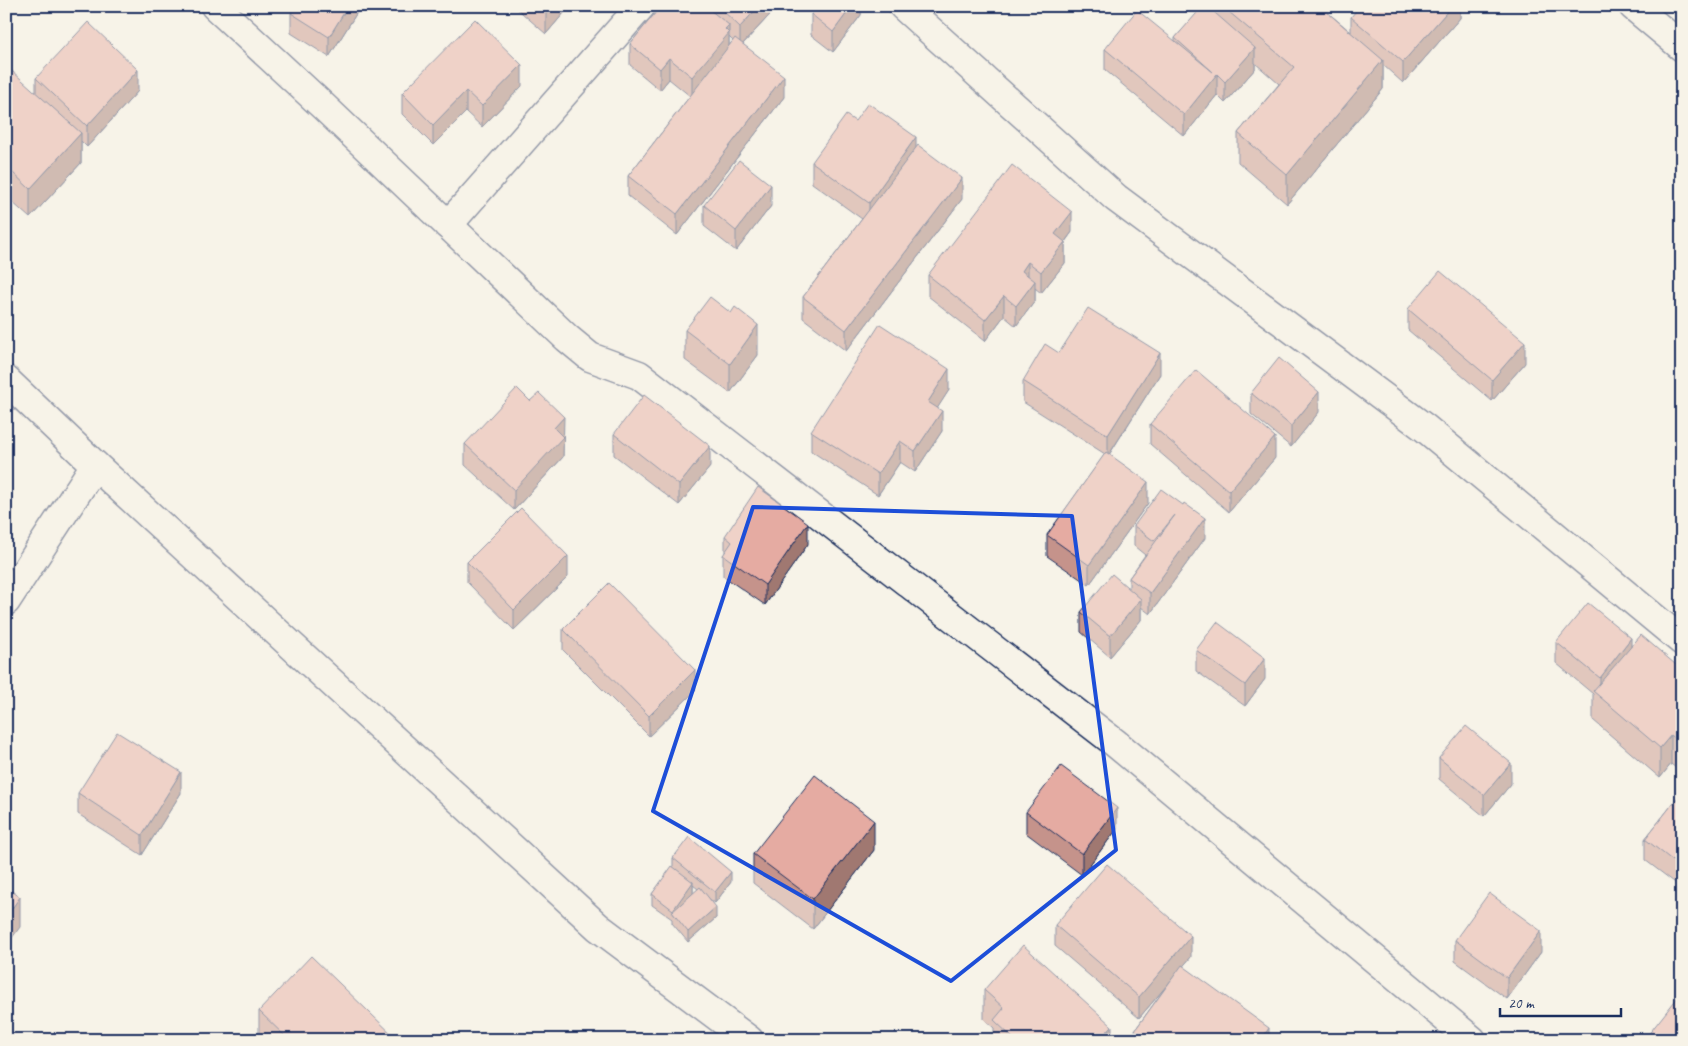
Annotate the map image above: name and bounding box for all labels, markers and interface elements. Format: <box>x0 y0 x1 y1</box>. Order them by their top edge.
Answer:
scale bar <box>1500 986 1622 1018</box>
text: 20 m <box>1508 994 1535 1013</box>

